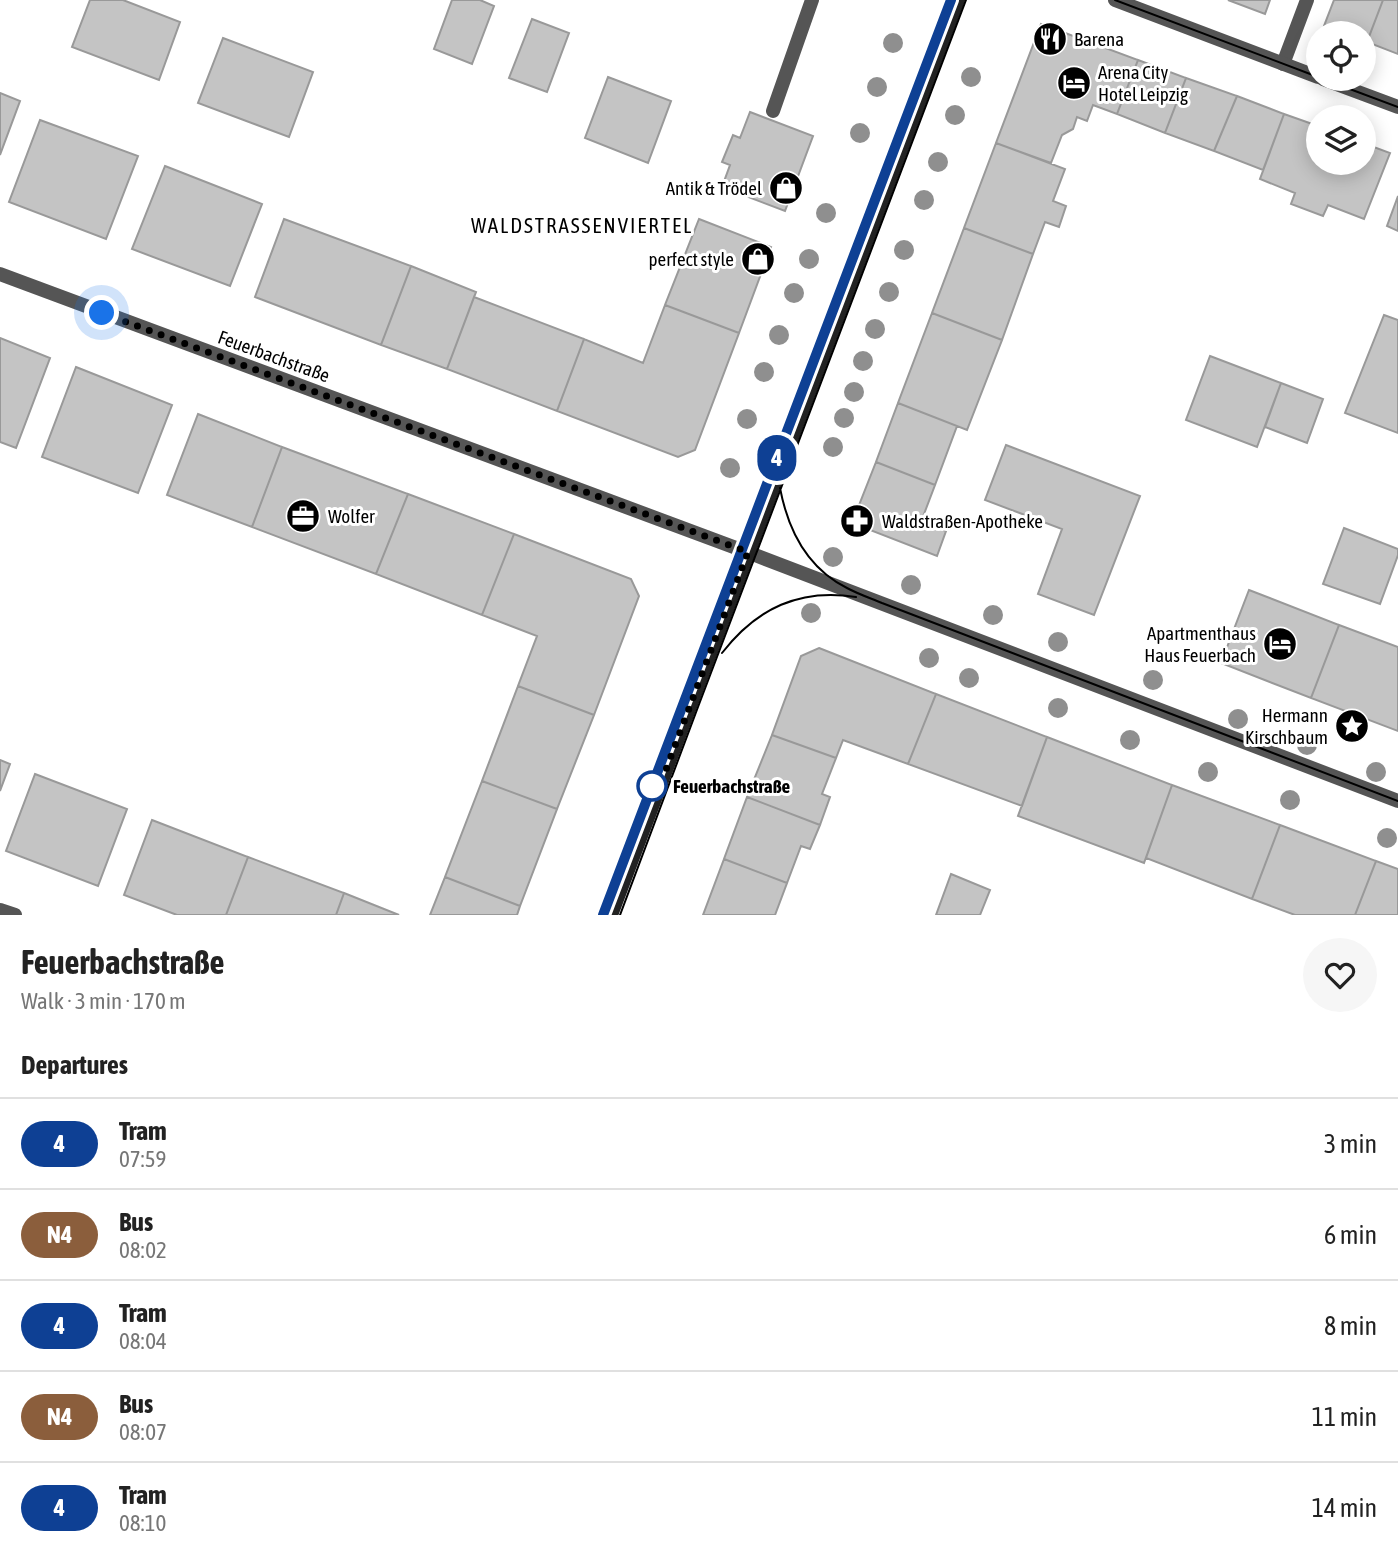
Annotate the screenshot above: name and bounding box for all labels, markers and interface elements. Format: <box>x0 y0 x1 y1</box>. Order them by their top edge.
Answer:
restaurant icon: Barena <box>1031 20 1069 58</box>
map controls <box>1306 21 1376 175</box>
button: locate <box>1306 21 1376 91</box>
place label: Barena <box>1074 28 1124 50</box>
place label: Arena City Hotel Leipzig <box>1098 61 1189 105</box>
hotel icon: Arena City Hotel Leipzig <box>1055 64 1093 102</box>
button: layers <box>1306 105 1376 175</box>
shop icon: Antik & Trödel <box>767 169 805 207</box>
place label: Antik & Trödel <box>666 177 762 199</box>
district label: WALDSTRASSENVIERTEL <box>471 213 693 237</box>
shop icon: perfect style <box>739 240 777 278</box>
place label: perfect style <box>649 248 734 270</box>
your location <box>84 295 119 330</box>
street label: Feuerbachstraße <box>215 326 333 386</box>
line badge: 4 <box>754 435 800 481</box>
text: 4 <box>771 444 783 471</box>
office icon: Wolfer <box>284 497 322 535</box>
pharmacy icon: Waldstraßen-Apotheke <box>838 502 876 540</box>
place label: Wolfer <box>328 505 375 527</box>
place label: Waldstraßen-Apotheke <box>882 510 1043 532</box>
place label: Apartmenthaus Haus Feuerbach <box>1144 622 1256 666</box>
hotel icon: Apartmenthaus Haus Feuerbach <box>1261 625 1299 663</box>
place label: Hermann Kirschbaum <box>1245 704 1328 748</box>
place icon: Hermann Kirschbaum <box>1333 707 1371 745</box>
marker: Feuerbachstraße <box>637 771 667 801</box>
place label: Feuerbachstraße <box>673 775 791 797</box>
button: heart <box>1303 938 1377 1012</box>
text: Feuerbachstraße <box>21 943 225 981</box>
text: Walk · 3 min · 170 m <box>21 988 185 1014</box>
text: Departures <box>21 1050 128 1080</box>
text: Tram <box>119 1116 167 1146</box>
text: 3 min <box>1324 1129 1377 1159</box>
text: 4 <box>54 1130 65 1157</box>
text: 07:59 <box>119 1146 166 1172</box>
text: Bus <box>119 1207 153 1237</box>
text: 6 min <box>1324 1220 1377 1250</box>
text: N4 <box>47 1221 72 1248</box>
text: 08:02 <box>119 1237 167 1263</box>
text: Tram <box>119 1298 167 1328</box>
text: 8 min <box>1324 1311 1377 1341</box>
text: 4 <box>54 1312 65 1339</box>
text: 08:04 <box>119 1328 167 1354</box>
text: Bus <box>119 1389 153 1419</box>
text: 11 min <box>1312 1402 1377 1432</box>
text: N4 <box>47 1403 72 1430</box>
text: 08:07 <box>119 1419 167 1445</box>
text: Tram <box>119 1480 167 1510</box>
text: 14 min <box>1312 1493 1377 1523</box>
text: 4 <box>54 1494 65 1521</box>
text: 08:10 <box>119 1510 166 1536</box>

